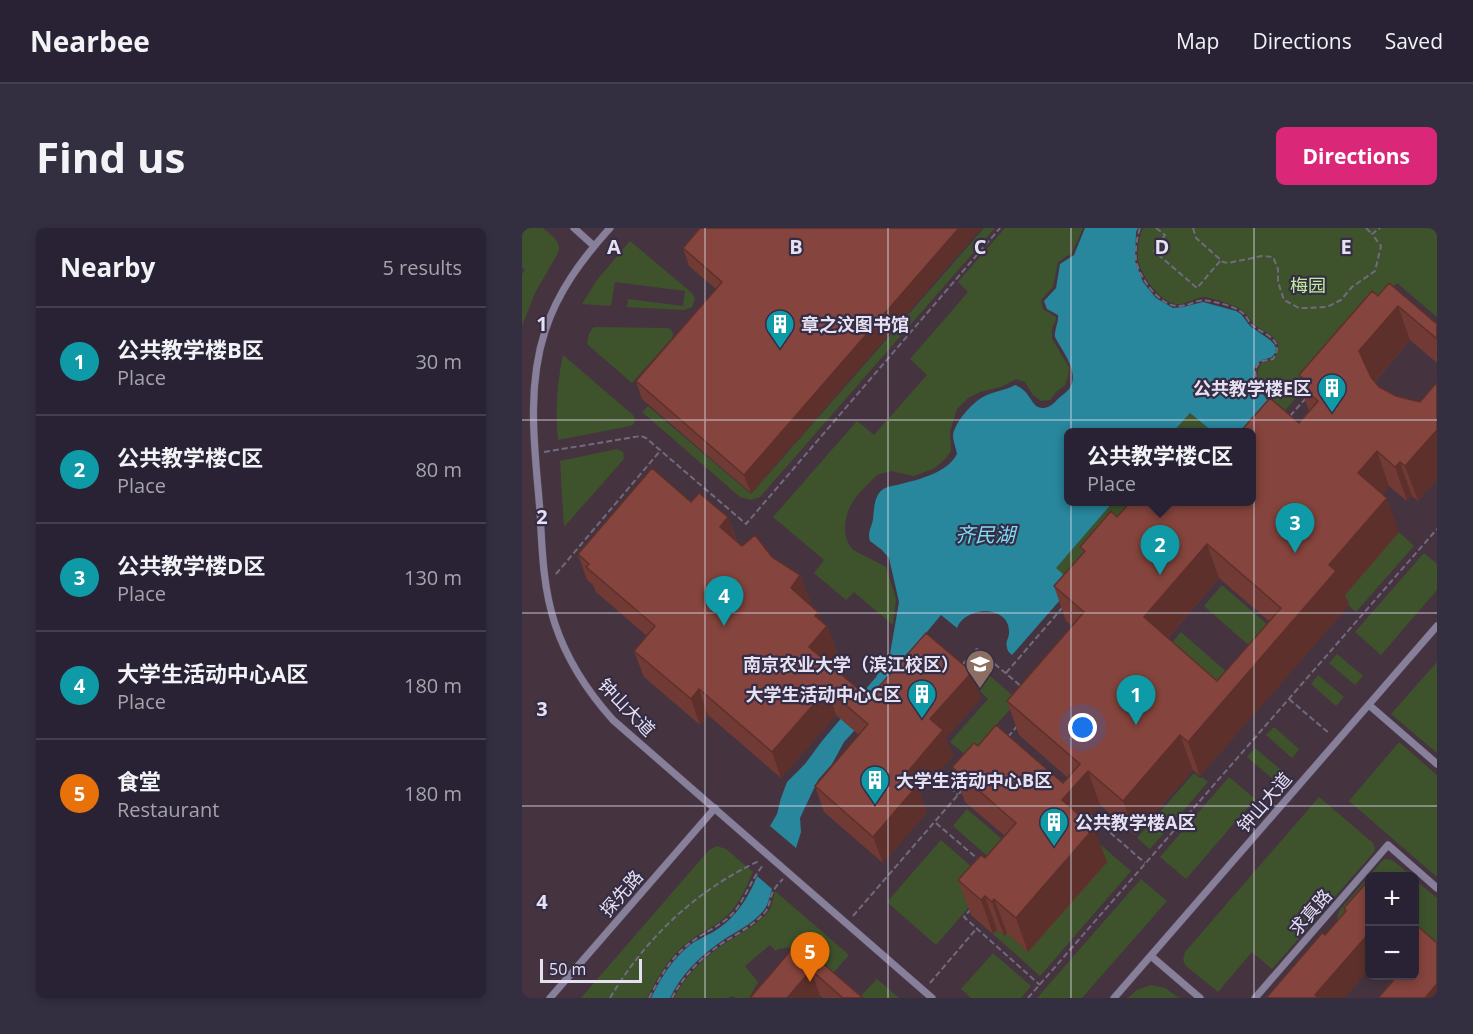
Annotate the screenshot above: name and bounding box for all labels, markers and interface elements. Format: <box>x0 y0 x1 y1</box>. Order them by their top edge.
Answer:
text: Nearbee <box>30 22 150 60</box>
text: Map <box>1176 27 1219 55</box>
text: Directions <box>1252 27 1352 55</box>
text: Saved <box>1385 27 1443 55</box>
button: Directions <box>1276 127 1437 185</box>
text: Find us <box>36 128 185 185</box>
text: A <box>607 233 621 260</box>
text: B <box>789 233 803 260</box>
text: C <box>974 233 987 260</box>
text: D <box>1155 233 1169 260</box>
text: E <box>1340 233 1352 260</box>
text: Nearby <box>60 249 155 285</box>
text: 5 results <box>382 254 462 281</box>
park label: 梅园 <box>1290 273 1326 297</box>
building icon: 章之汶图书馆 <box>764 308 796 350</box>
text: 1 <box>536 310 548 337</box>
place label: 章之汶图书馆 <box>801 312 909 336</box>
text: 公共教学楼B区 <box>117 334 264 364</box>
text: 1 <box>74 348 85 375</box>
text: 30 m <box>415 348 462 375</box>
text: Place <box>117 364 166 391</box>
building icon: 公共教学楼E区 <box>1316 372 1348 414</box>
place label: 公共教学楼E区 <box>1193 376 1311 400</box>
popup <box>1064 428 1256 506</box>
text: 公共教学楼C区 <box>1087 440 1233 470</box>
text: 公共教学楼C区 <box>117 442 263 472</box>
text: 2 <box>74 456 85 483</box>
text: 80 m <box>415 456 462 483</box>
text: Place <box>1087 470 1136 497</box>
text: Place <box>117 472 166 499</box>
text: 2 <box>536 503 548 530</box>
pin: 3 <box>1276 504 1314 553</box>
water label: 齐民湖 <box>955 521 1018 548</box>
pin: 2 <box>1140 526 1180 575</box>
text: 公共教学楼D区 <box>117 550 265 580</box>
text: 3 <box>74 564 85 591</box>
text: 130 m <box>404 564 462 591</box>
pin: 4 <box>704 576 744 626</box>
text: Place <box>117 580 166 607</box>
school or university icon: 南京农业大学（滨江校区） <box>964 648 996 690</box>
place label: 南京农业大学（滨江校区） <box>743 652 959 676</box>
text: 大学生活动中心A区 <box>117 658 308 688</box>
text: 4 <box>74 672 85 699</box>
text: 180 m <box>404 672 462 699</box>
street label: 钟山大道 <box>593 673 661 741</box>
pin: 1 <box>1116 676 1156 725</box>
building icon: 大学生活动中心C区 <box>906 678 938 720</box>
place label: 大学生活动中心C区 <box>746 682 901 706</box>
text: Place <box>117 688 166 715</box>
text: 3 <box>536 695 548 722</box>
your location <box>1068 713 1097 742</box>
building icon: 大学生活动中心B区 <box>859 764 891 806</box>
text: 食堂 <box>117 766 161 796</box>
street label: 钟山大道 <box>1231 767 1297 837</box>
place label: 大学生活动中心B区 <box>896 768 1052 792</box>
text: 5 <box>74 780 85 807</box>
text: 180 m <box>404 780 462 807</box>
text: Restaurant <box>117 796 219 823</box>
building icon: 公共教学楼A区 <box>1038 806 1070 848</box>
place label: 公共教学楼A区 <box>1075 810 1195 834</box>
street label: 探先路 <box>594 865 648 921</box>
map controls <box>1365 872 1419 980</box>
button: + <box>1365 872 1419 926</box>
street label: 求真路 <box>1283 884 1337 940</box>
text: 4 <box>536 888 548 915</box>
button: − <box>1365 926 1419 980</box>
pin: 5 <box>790 932 830 982</box>
scale bar <box>540 956 642 984</box>
text: 50 m <box>549 958 586 980</box>

